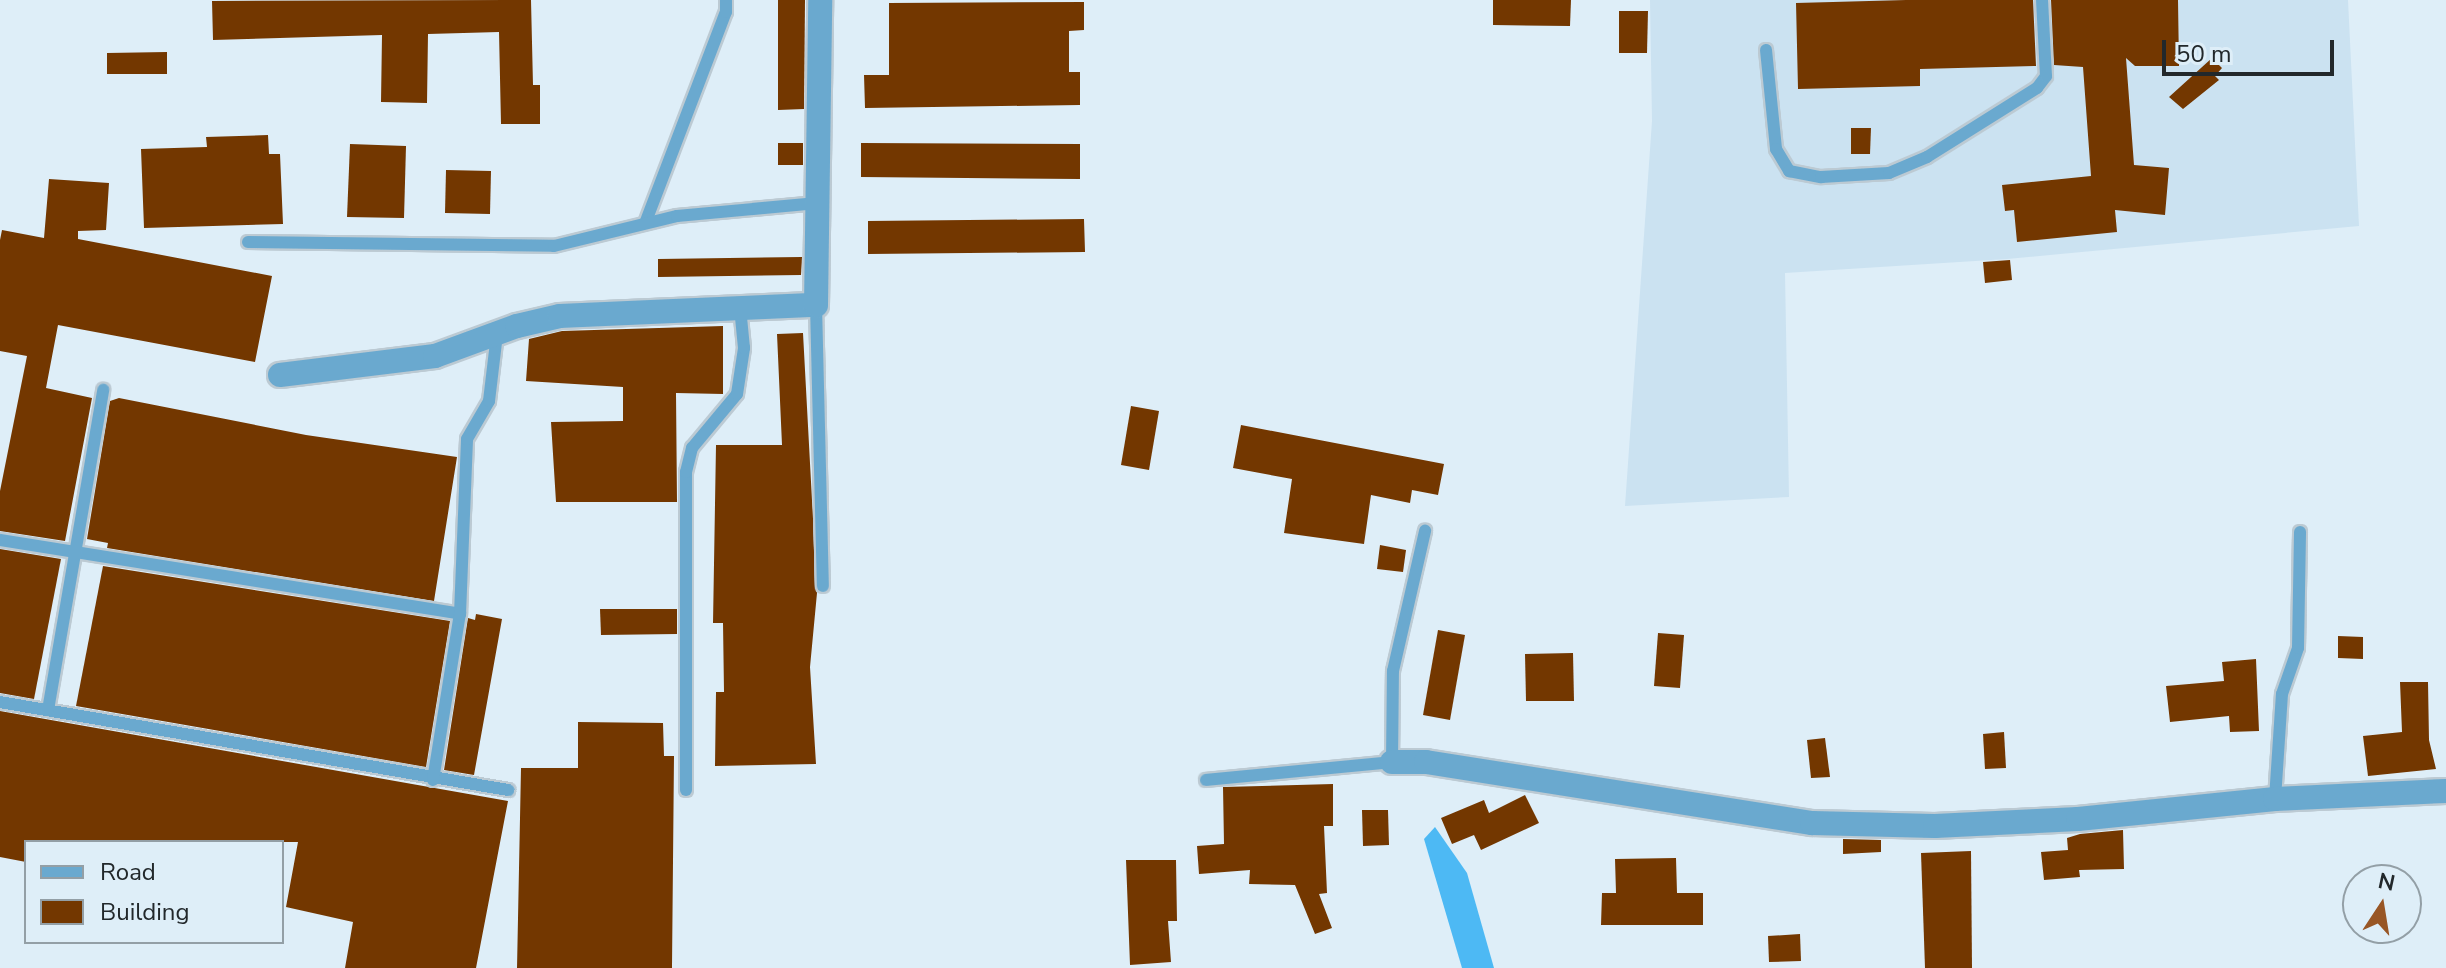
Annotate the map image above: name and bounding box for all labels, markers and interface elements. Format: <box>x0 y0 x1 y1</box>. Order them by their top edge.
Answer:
scale bar <box>2166 24 2338 74</box>
text: 50 m <box>2176 38 2232 70</box>
legend <box>24 840 284 944</box>
text: Road <box>100 856 156 888</box>
north arrow <box>2342 864 2422 944</box>
text: N <box>2375 866 2398 899</box>
text: Building <box>100 896 190 928</box>

